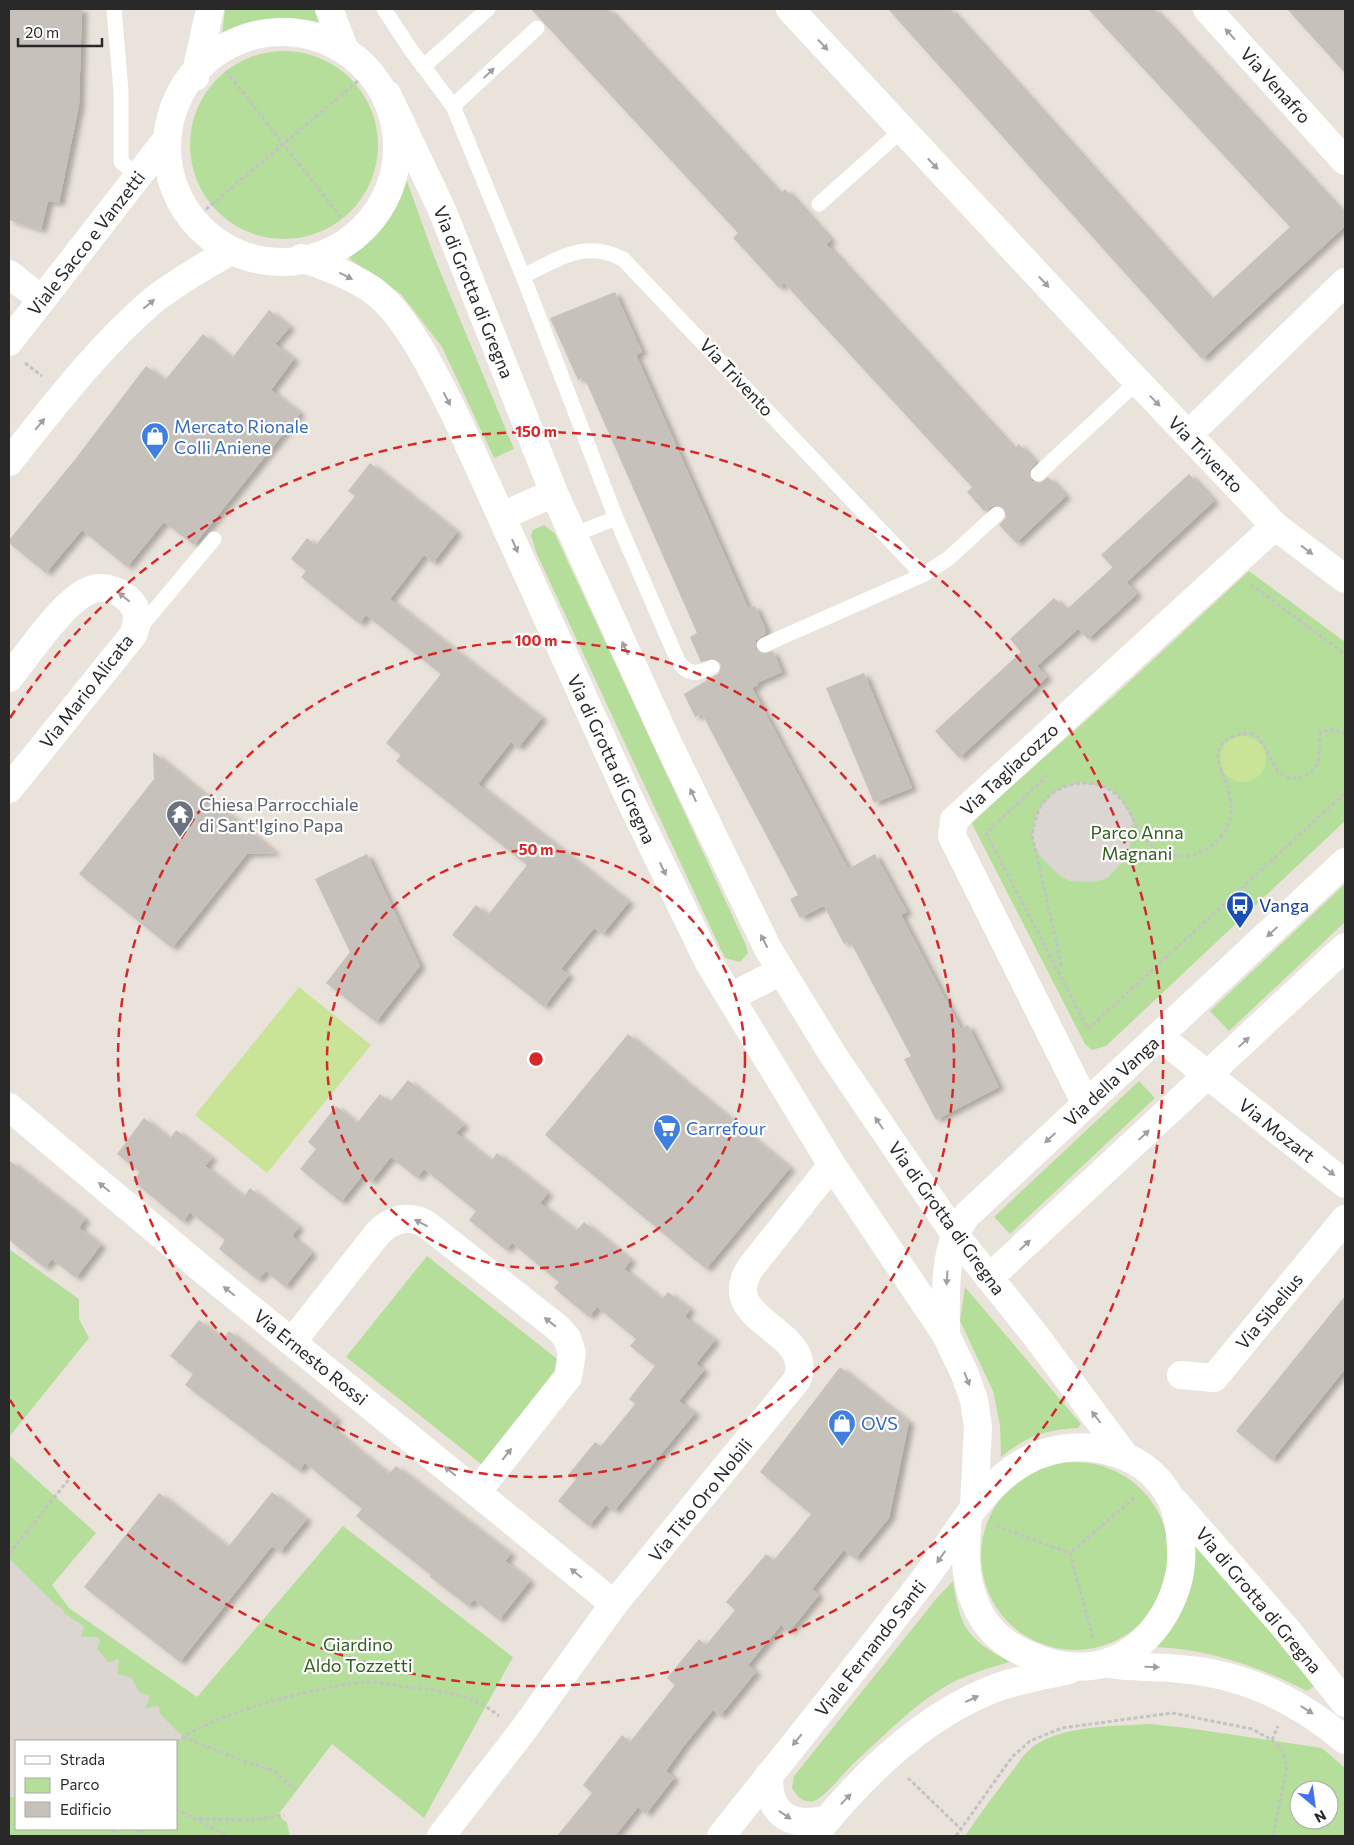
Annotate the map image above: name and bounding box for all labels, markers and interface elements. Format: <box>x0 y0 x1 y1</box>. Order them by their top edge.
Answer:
scale bar <box>18 15 101 47</box>
text: 20 m <box>25 23 59 41</box>
one-way arrow <box>1224 29 1236 41</box>
one-way arrow <box>817 38 829 50</box>
street label: Via Venafro <box>1236 42 1316 128</box>
one-way arrow <box>482 67 494 79</box>
one-way arrow <box>927 157 939 169</box>
street label: Viale Sacco e Vanzetti <box>23 166 149 320</box>
street label: Via di Grotta di Gregna <box>429 203 519 381</box>
one-way arrow <box>339 272 353 280</box>
one-way arrow <box>1038 276 1050 288</box>
one-way arrow <box>143 299 156 310</box>
street label: Via Trivento <box>695 334 779 420</box>
one-way arrow <box>443 392 451 406</box>
one-way arrow <box>1149 395 1161 407</box>
street label: Via Trivento <box>1164 411 1248 497</box>
place label: Mercato Rionale Colli Aniene <box>174 415 309 458</box>
one-way arrow <box>34 418 45 431</box>
shop icon: Mercato Rionale Colli Aniene <box>140 421 170 460</box>
text: 150 m <box>515 422 557 440</box>
one-way arrow <box>512 539 520 553</box>
one-way arrow <box>1300 545 1314 555</box>
one-way arrow <box>118 592 131 603</box>
street label: Via Mario Alicata <box>35 629 137 753</box>
text: 100 m <box>515 631 557 649</box>
one-way arrow <box>620 641 628 655</box>
street label: Via di Grotta di Gregna <box>563 671 661 847</box>
street label: Via Tagliacozzo <box>955 718 1063 820</box>
one-way arrow <box>689 788 697 802</box>
place label: Chiesa Parrocchiale di Sant'Igino Papa <box>199 793 359 836</box>
temple icon: Chiesa Parrocchiale di Sant'Igino Papa <box>165 799 195 838</box>
park label: Parco Anna Magnani <box>1090 821 1184 864</box>
text: 50 m <box>519 840 553 858</box>
one-way arrow <box>659 862 667 876</box>
bus stop icon: Vanga <box>1225 890 1255 929</box>
place label: Vanga <box>1259 894 1309 916</box>
one-way arrow <box>1266 926 1278 938</box>
one-way arrow <box>760 934 768 949</box>
street label: Via della Vanga <box>1059 1031 1163 1131</box>
one-way arrow <box>1238 1036 1250 1048</box>
centre of rings <box>527 1050 545 1068</box>
street label: Via Mozart <box>1234 1093 1320 1167</box>
supermarket icon: Carrefour <box>652 1113 682 1152</box>
one-way arrow <box>874 1116 884 1130</box>
place label: Carrefour <box>686 1117 766 1139</box>
one-way arrow <box>1138 1129 1150 1141</box>
one-way arrow <box>1044 1132 1056 1144</box>
street label: Via di Grotta di Gregna <box>884 1137 1010 1299</box>
one-way arrow <box>1322 1166 1336 1176</box>
one-way arrow <box>99 1181 111 1193</box>
one-way arrow <box>414 1219 429 1227</box>
one-way arrow <box>1018 1239 1030 1251</box>
street label: Via Sibelius <box>1231 1268 1307 1354</box>
one-way arrow <box>943 1270 951 1286</box>
one-way arrow <box>223 1285 236 1296</box>
street label: Via Ernesto Rossi <box>250 1304 372 1410</box>
one-way arrow <box>544 1316 557 1327</box>
one-way arrow <box>963 1372 971 1386</box>
shop icon: OVS <box>827 1408 857 1447</box>
one-way arrow <box>1091 1411 1102 1424</box>
place label: OVS <box>861 1412 898 1434</box>
street label: Via Tito Oro Nobili <box>644 1434 756 1566</box>
one-way arrow <box>502 1448 513 1461</box>
one-way arrow <box>444 1465 457 1476</box>
street label: Via di Grotta di Gregna <box>1191 1522 1327 1678</box>
one-way arrow <box>936 1550 946 1564</box>
one-way arrow <box>570 1568 583 1579</box>
street label: Viale Fernando Santi <box>810 1575 930 1721</box>
park label: Giardino Aldo Tozzetti <box>303 1633 413 1676</box>
one-way arrow <box>1144 1663 1160 1671</box>
one-way arrow <box>965 1694 979 1702</box>
one-way arrow <box>1300 1706 1313 1715</box>
one-way arrow <box>792 1733 803 1746</box>
legend <box>15 1740 178 1830</box>
text: Strada <box>60 1750 105 1768</box>
text: Parco <box>60 1775 99 1793</box>
north arrow <box>1289 1780 1339 1830</box>
one-way arrow <box>840 1794 852 1806</box>
text: Edificio <box>60 1800 111 1818</box>
text: N <box>1312 1807 1329 1827</box>
one-way arrow <box>778 1810 792 1820</box>

